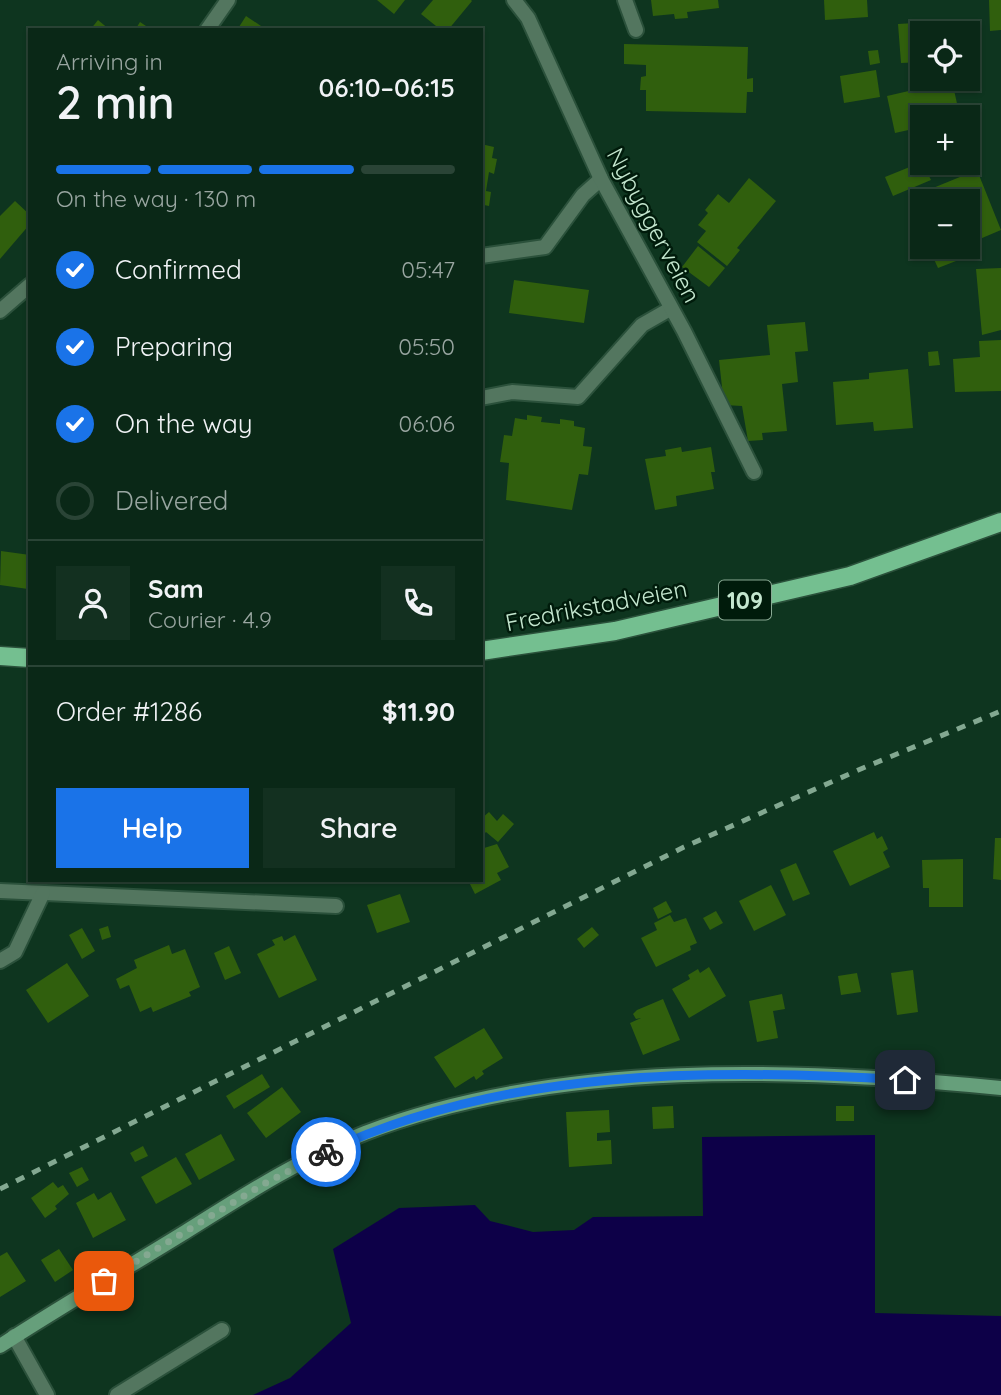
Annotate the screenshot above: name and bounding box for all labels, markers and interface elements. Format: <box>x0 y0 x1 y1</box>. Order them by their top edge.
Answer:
map controls <box>910 21 980 259</box>
button: locate <box>910 21 980 91</box>
text: Arriving in <box>56 47 163 76</box>
text: 06:10–06:15 <box>318 71 455 104</box>
text: 2 min <box>56 73 175 131</box>
button: + <box>910 105 980 175</box>
street label: Nybyggerveien <box>601 142 707 308</box>
text: On the way · 130 m <box>56 184 256 213</box>
button: − <box>910 189 980 259</box>
icon: check <box>56 251 94 289</box>
text: Confirmed <box>115 253 242 286</box>
text: 05:47 <box>401 255 455 284</box>
icon: check <box>56 328 94 366</box>
text: Preparing <box>115 330 233 363</box>
text: 05:50 <box>398 332 455 361</box>
icon: check <box>56 405 94 443</box>
text: On the way <box>115 407 253 440</box>
text: 06:06 <box>399 409 455 438</box>
text: Delivered <box>115 484 228 517</box>
button: person <box>56 566 130 640</box>
button: phone <box>381 566 455 640</box>
text: Sam <box>148 572 204 605</box>
street label: Fredrikstadveien <box>503 573 689 637</box>
road number: 109 <box>719 580 771 620</box>
text: Courier · 4.9 <box>148 605 272 634</box>
text: Order #1286 <box>56 695 202 728</box>
text: $11.90 <box>382 695 455 728</box>
button: Help <box>56 788 249 868</box>
button: Share <box>263 788 455 868</box>
pin <box>875 1050 935 1110</box>
icon: home <box>886 1061 924 1099</box>
courier <box>291 1117 361 1187</box>
icon: bike <box>307 1133 345 1171</box>
pin <box>74 1251 134 1311</box>
icon: bag <box>85 1262 123 1300</box>

